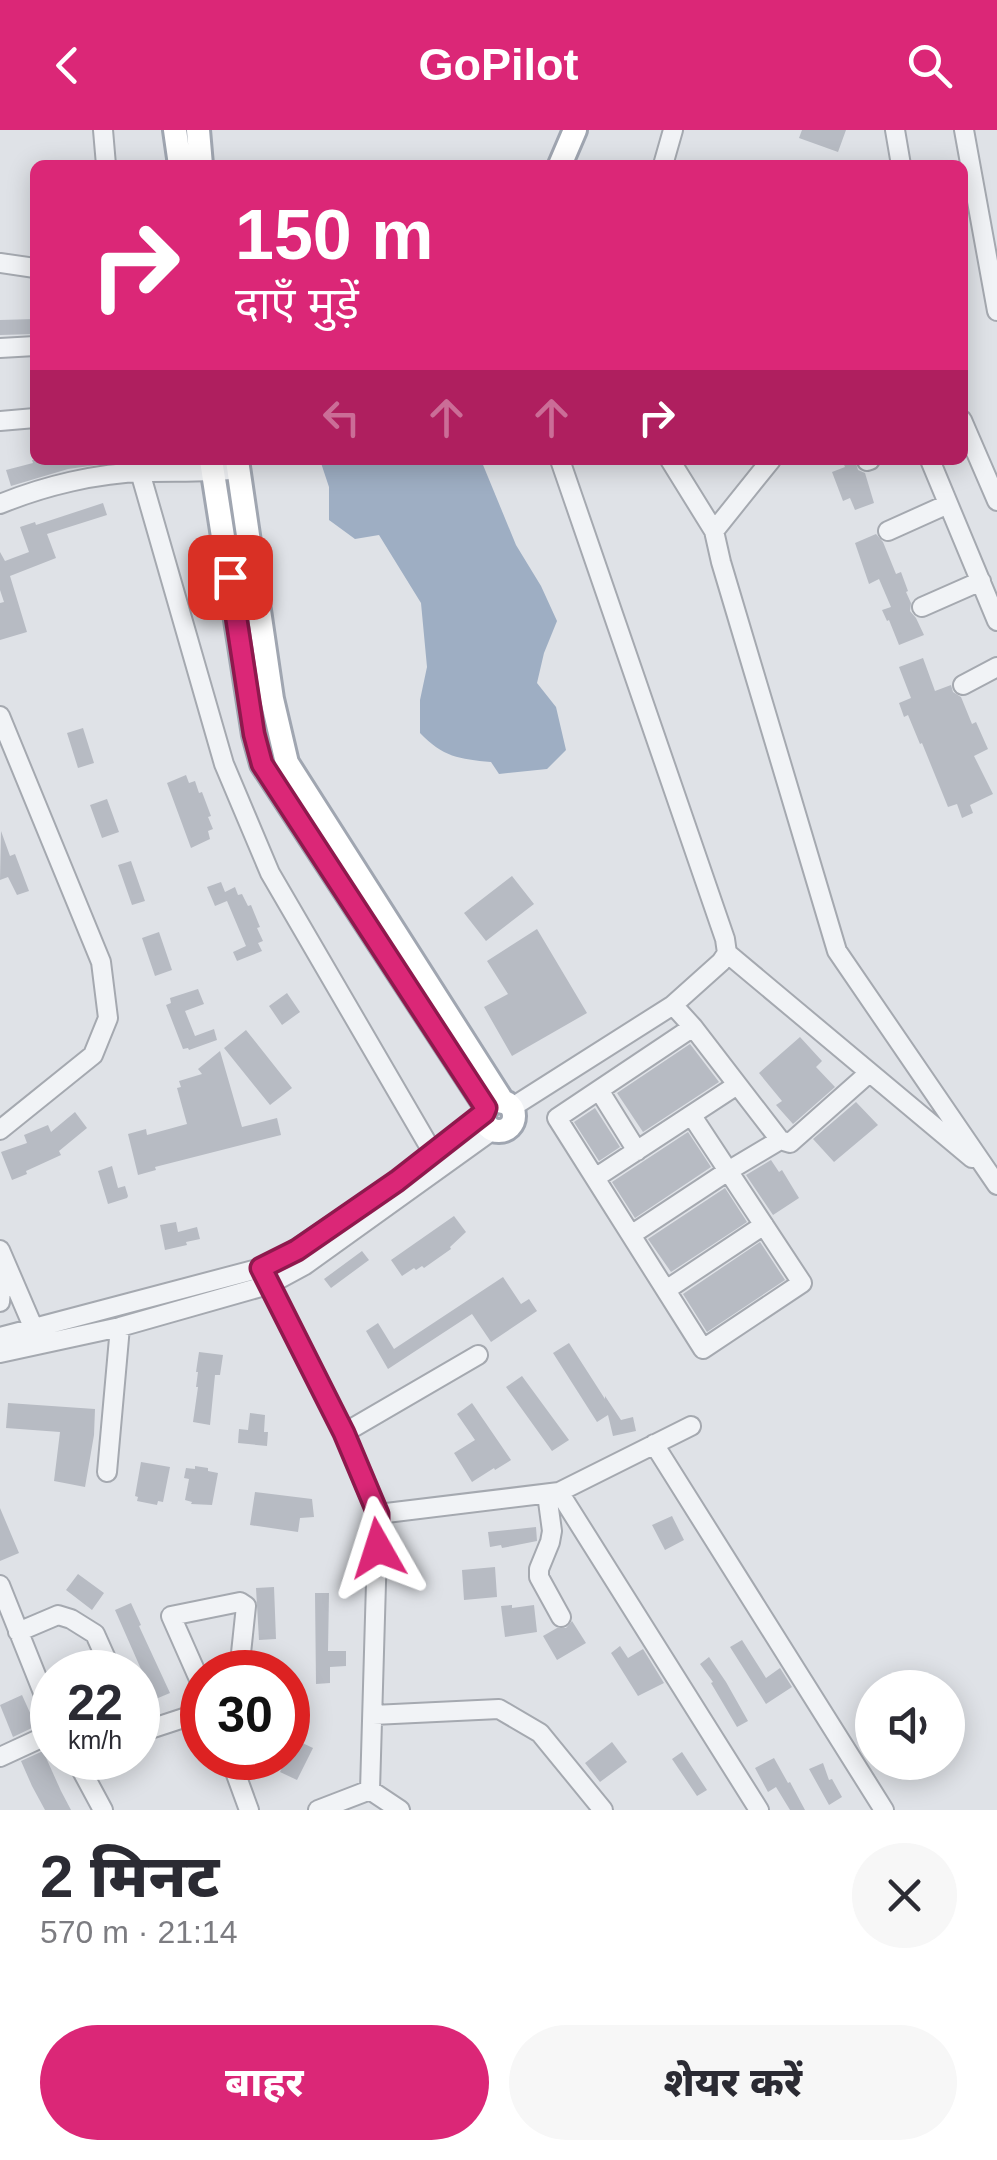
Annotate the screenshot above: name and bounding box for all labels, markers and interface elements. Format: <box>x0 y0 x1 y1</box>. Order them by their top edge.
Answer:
icon: back <box>40 38 95 93</box>
icon: search <box>902 38 957 93</box>
text: GoPilot <box>419 39 578 90</box>
text: 150 m <box>235 196 433 274</box>
icon: right <box>70 200 200 330</box>
text: दाएँ मुड़ें <box>235 278 359 329</box>
icon: left <box>314 390 369 445</box>
icon: ahead <box>419 390 474 445</box>
icon: ahead <box>524 390 579 445</box>
icon: right <box>629 390 684 445</box>
pin <box>188 535 273 620</box>
icon: arrive <box>203 550 258 605</box>
position arrow <box>326 1496 430 1600</box>
speed limit sign: 30 <box>180 1650 310 1780</box>
map controls <box>855 1670 965 1780</box>
button: sound <box>855 1670 965 1780</box>
text: 22 <box>67 1675 123 1731</box>
text: km/h <box>68 1726 122 1754</box>
text: 2 मिनट <box>40 1843 219 1910</box>
button: close <box>852 1843 957 1948</box>
text: 570 m · 21:14 <box>40 1914 237 1950</box>
button: बाहर <box>40 2025 489 2140</box>
button: शेयर करें <box>509 2025 957 2140</box>

